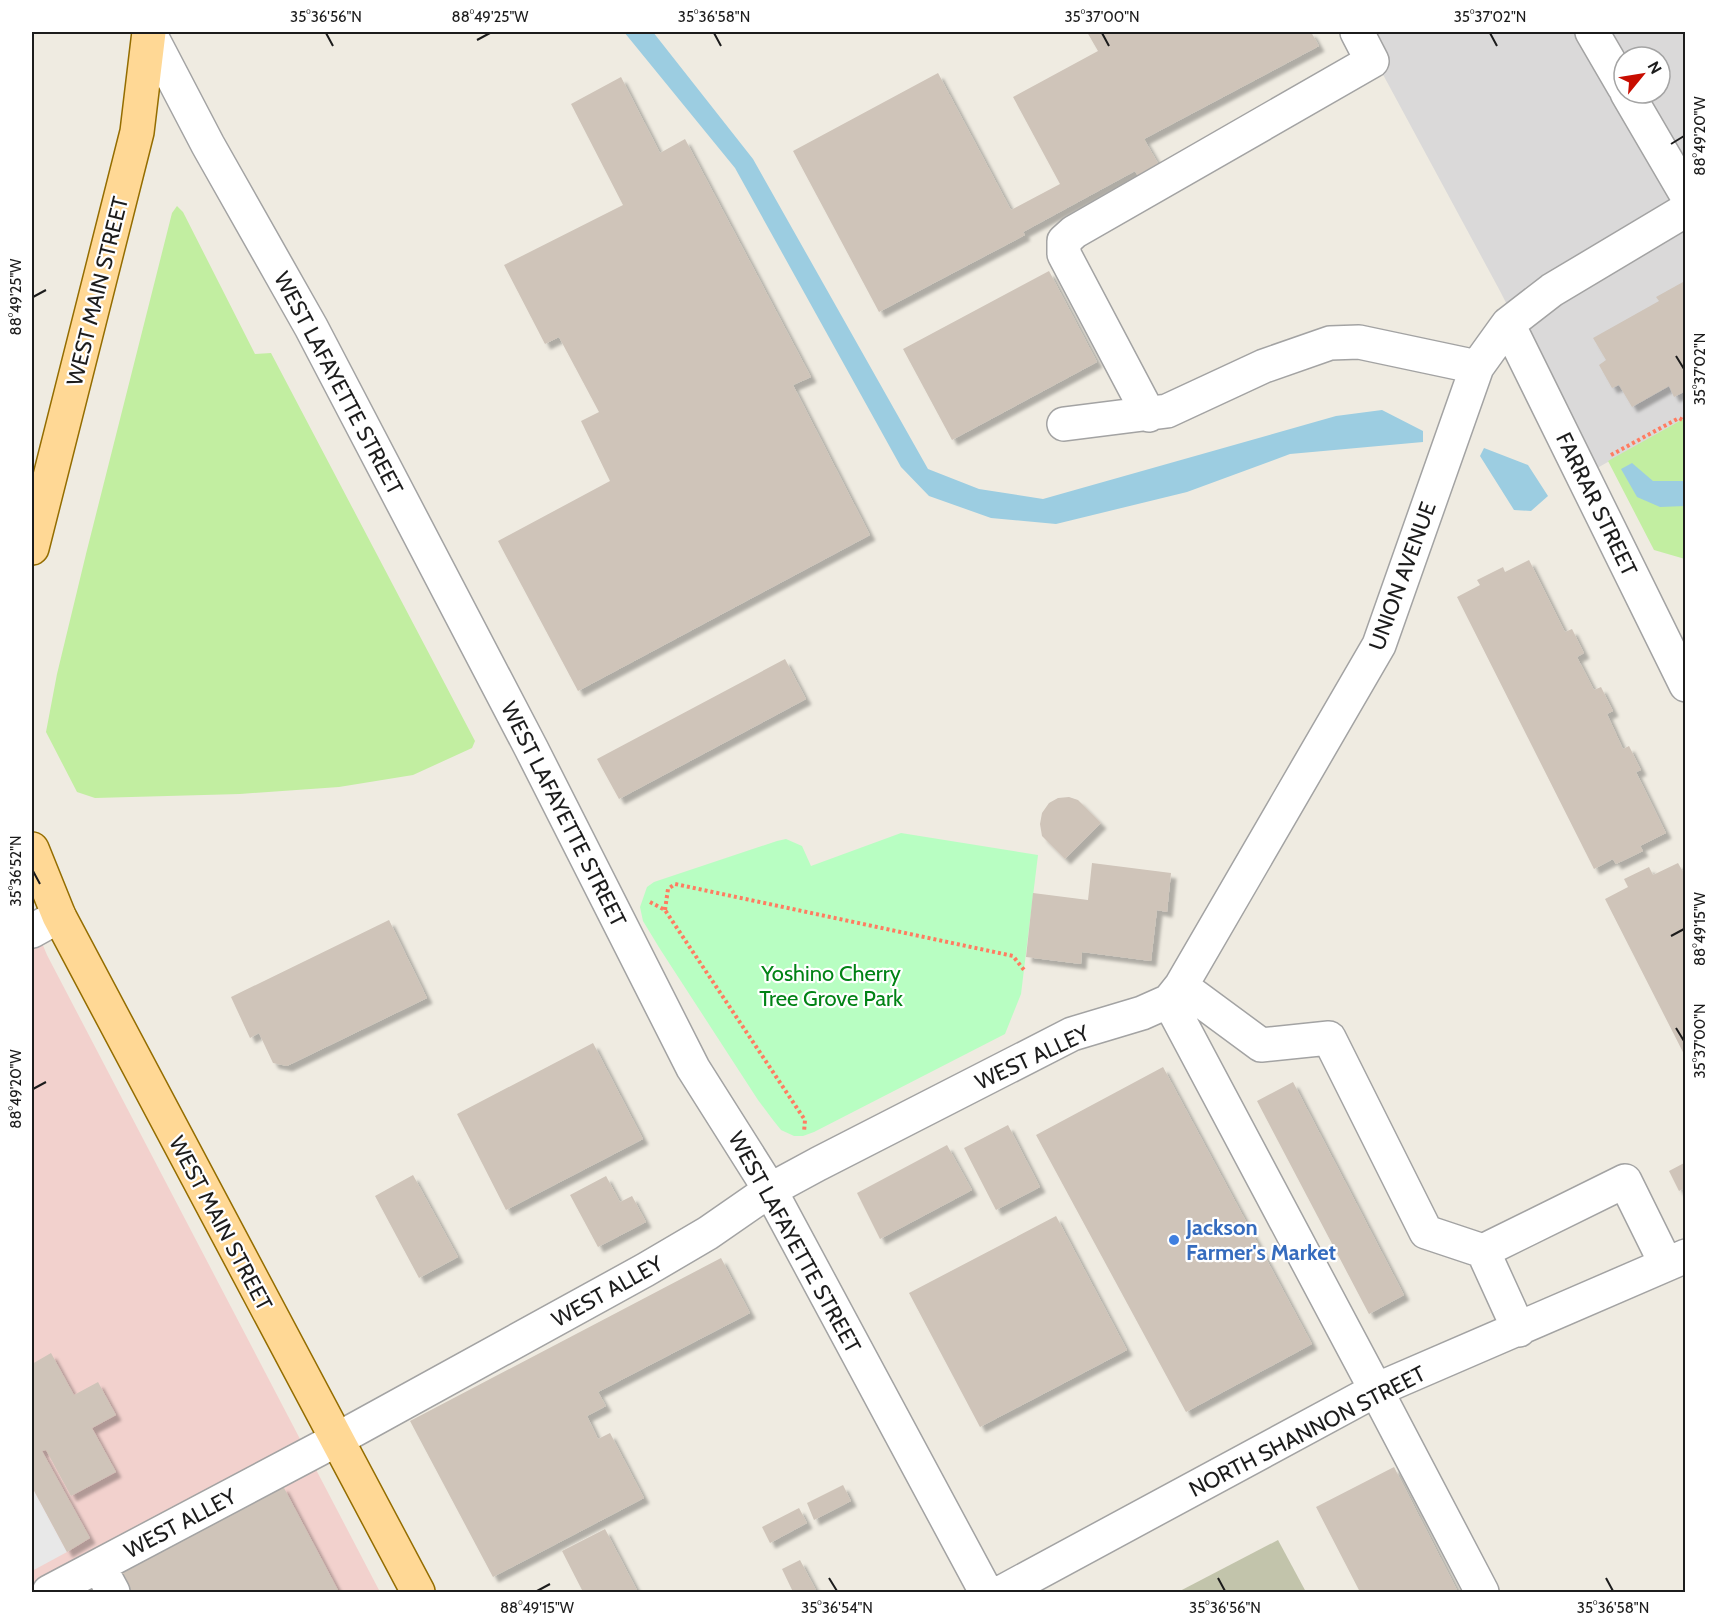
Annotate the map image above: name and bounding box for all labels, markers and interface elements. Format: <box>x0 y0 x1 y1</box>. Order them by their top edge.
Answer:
text: 35°36'56"N <box>290 8 362 26</box>
text: 88°49'25"W <box>452 8 529 26</box>
text: 35°36'58"N <box>678 8 750 26</box>
text: 35°37'00"N <box>1064 8 1140 26</box>
text: 35°37'02"N <box>1454 8 1526 26</box>
north arrow <box>1612 45 1672 105</box>
text: N <box>1644 58 1666 77</box>
text: 88°49'20"W <box>1691 96 1709 176</box>
street label: WEST MAIN STREET <box>61 194 134 388</box>
text: 88°49'25"W <box>7 258 25 335</box>
street label: WEST LAFAYETTE STREET <box>268 267 409 500</box>
text: 35°37'02"N <box>1691 333 1709 405</box>
street label: FARRAR STREET <box>1550 428 1643 581</box>
street label: UNION AVENUE <box>1363 498 1442 654</box>
street label: WEST LAFAYETTE STREET <box>495 697 632 931</box>
text: 35°36'52"N <box>7 835 25 907</box>
text: 88°49'15"W <box>1691 891 1709 966</box>
park label: Yoshino Cherry Tree Grove Park <box>759 960 903 1012</box>
text: 35°37'00"N <box>1691 1003 1709 1079</box>
street label: WEST ALLEY <box>971 1019 1094 1096</box>
text: 88°49'20"W <box>7 1049 25 1129</box>
street label: WEST LAFAYETTE STREET <box>722 1127 867 1358</box>
street label: WEST MAIN STREET <box>163 1131 278 1315</box>
place label: Jackson Farmer's Market <box>1185 1214 1337 1266</box>
marker: Jackson Farmer's Market <box>1167 1233 1181 1247</box>
street label: WEST ALLEY <box>547 1250 668 1333</box>
street label: NORTH SHANNON STREET <box>1184 1360 1430 1503</box>
street label: WEST ALLEY <box>120 1482 241 1564</box>
text: 88°49'15"W <box>500 1599 575 1617</box>
text: 35°36'54"N <box>801 1599 873 1617</box>
text: 35°36'56"N <box>1189 1599 1261 1617</box>
text: 35°36'58"N <box>1577 1599 1649 1617</box>

